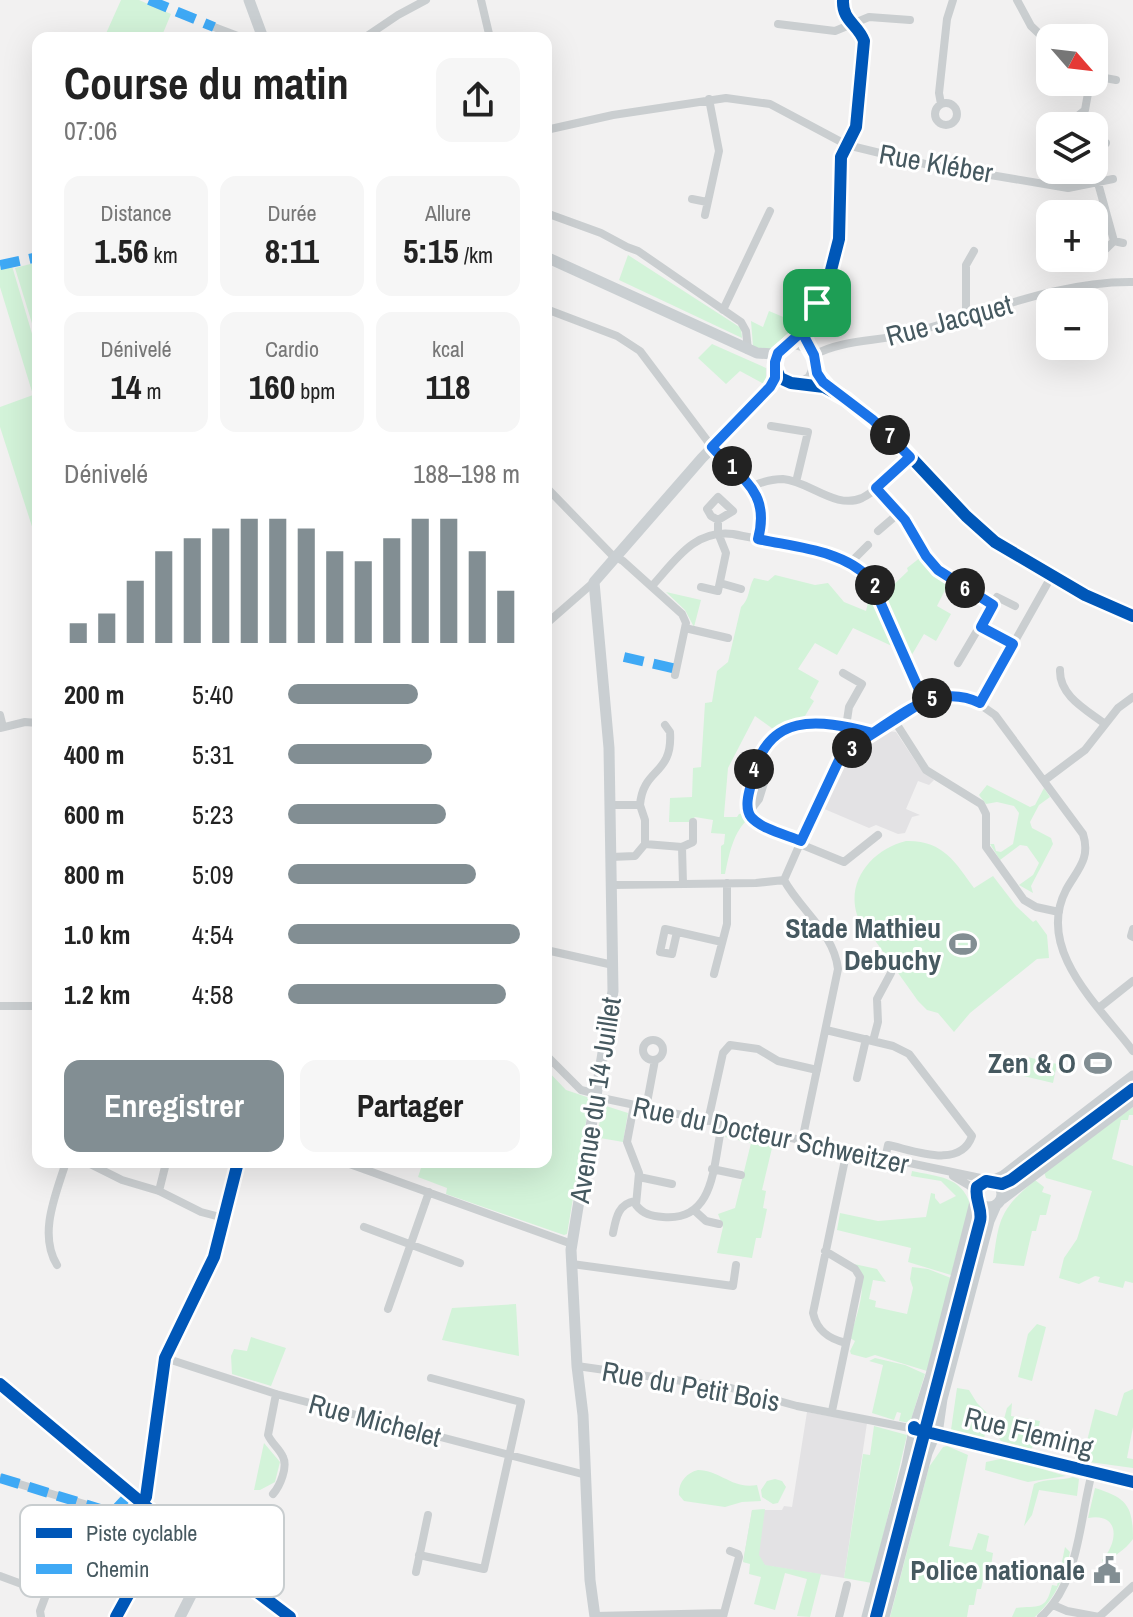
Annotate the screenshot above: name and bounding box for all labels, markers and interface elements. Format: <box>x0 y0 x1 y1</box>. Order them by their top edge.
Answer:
north arrow <box>1036 24 1108 96</box>
map controls <box>1036 24 1108 360</box>
text: Course du matin <box>64 53 349 113</box>
button: share <box>436 58 520 142</box>
button: layers <box>1036 112 1108 184</box>
text: 07:06 <box>64 113 117 148</box>
street label: Rue Kléber <box>876 134 996 192</box>
text: Distance <box>100 198 172 228</box>
text: Durée <box>267 198 317 228</box>
text: Allure <box>425 198 471 228</box>
button: + <box>1036 200 1108 272</box>
text: 1.56 <box>94 228 149 274</box>
text: 8:11 <box>265 228 319 274</box>
text: 5:15 <box>403 228 459 274</box>
text: km <box>149 240 178 270</box>
text: /km <box>459 240 493 270</box>
pin <box>783 269 851 337</box>
icon: arrive <box>795 281 839 325</box>
street label: Rue Jacquet <box>882 285 1016 355</box>
button: − <box>1036 288 1108 360</box>
text: Dénivelé <box>100 334 172 364</box>
text: Cardio <box>265 334 319 364</box>
text: kcal <box>432 334 464 364</box>
text: 14 <box>110 364 141 410</box>
text: 160 <box>249 364 295 410</box>
text: 118 <box>426 364 470 410</box>
text: m <box>141 376 162 406</box>
text: bpm <box>295 376 335 406</box>
pin: 7 <box>870 415 910 455</box>
text: 7 <box>885 420 895 450</box>
pin: 1 <box>712 446 752 486</box>
text: 1 <box>727 451 737 481</box>
text: Dénivelé <box>64 456 148 491</box>
text: 188–198 m <box>413 456 520 491</box>
pin: 2 <box>855 565 895 605</box>
pin: 6 <box>945 568 985 608</box>
text: 2 <box>870 570 880 600</box>
text: 6 <box>960 573 970 603</box>
text: 200 m <box>64 677 124 712</box>
text: 5:40 <box>192 677 234 712</box>
pin: 5 <box>912 678 952 718</box>
text: 5 <box>927 683 937 713</box>
pin: 3 <box>832 728 872 768</box>
text: 3 <box>847 733 857 763</box>
text: 400 m <box>64 737 124 772</box>
text: 5:31 <box>192 737 234 772</box>
pin: 4 <box>734 749 774 789</box>
text: 4 <box>749 754 759 784</box>
text: 600 m <box>64 797 124 832</box>
text: 5:23 <box>192 797 234 832</box>
text: 800 m <box>64 857 124 892</box>
text: 5:09 <box>192 857 234 892</box>
place label: Stade Mathieu Debuchy <box>785 909 941 979</box>
text: 1.0 km <box>64 917 130 952</box>
text: 4:54 <box>192 917 234 952</box>
sports icon: Stade Mathieu Debuchy <box>948 929 978 959</box>
text: 1.2 km <box>64 977 130 1012</box>
text: 4:58 <box>192 977 234 1012</box>
street label: Avenue du 14 Juillet <box>560 994 630 1207</box>
place label: Zen & O <box>988 1044 1076 1082</box>
sports icon: Zen & O <box>1083 1048 1113 1078</box>
button: Enregistrer <box>64 1060 284 1152</box>
button: Partager <box>300 1060 520 1152</box>
street label: Rue du Docteur Schweitzer <box>630 1087 913 1183</box>
street label: Rue du Petit Bois <box>599 1352 783 1420</box>
street label: Rue Michelet <box>305 1384 445 1456</box>
street label: Rue Fleming <box>961 1398 1098 1466</box>
legend <box>20 1505 284 1597</box>
text: Piste cyclable <box>86 1518 197 1548</box>
place label: Police nationale <box>910 1551 1085 1589</box>
text: Chemin <box>86 1554 149 1584</box>
public building icon: Police nationale <box>1092 1555 1122 1585</box>

